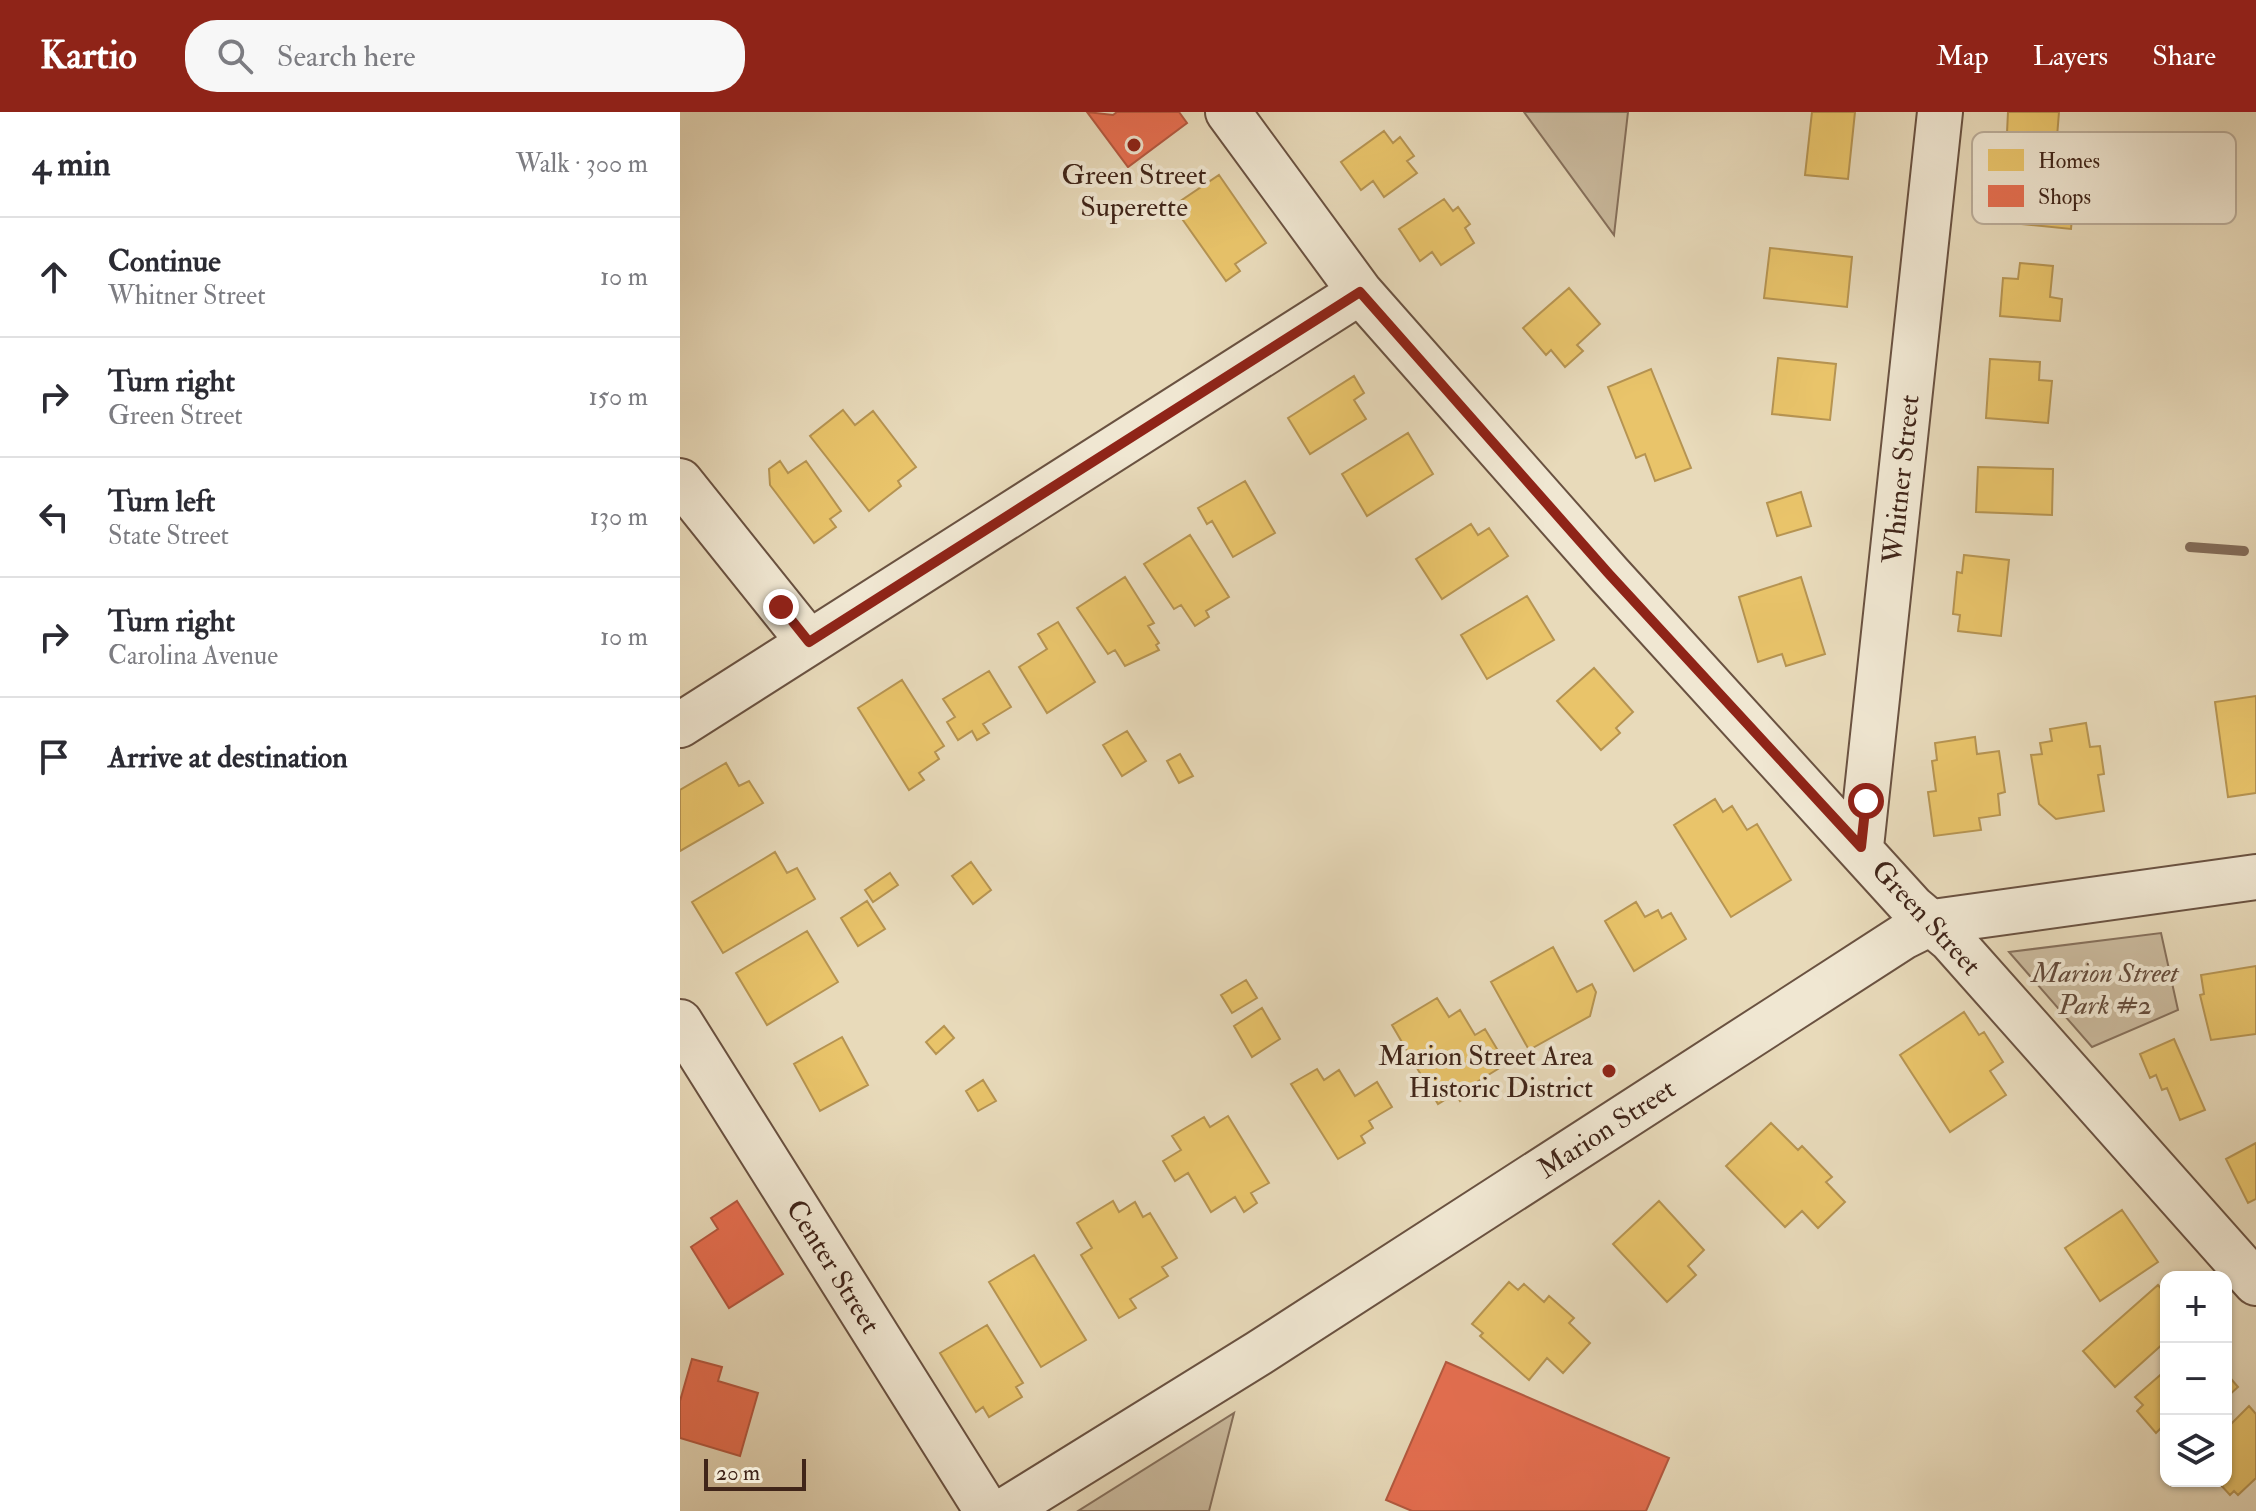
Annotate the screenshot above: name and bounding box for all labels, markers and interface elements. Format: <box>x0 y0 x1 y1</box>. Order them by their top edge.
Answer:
search box <box>185 20 745 92</box>
text: Kartio <box>40 32 137 80</box>
icon: search <box>213 34 257 78</box>
text: Search here <box>277 38 416 75</box>
text: Map <box>1936 39 1989 74</box>
text: Layers <box>2033 39 2108 74</box>
text: Share <box>2152 39 2216 74</box>
legend <box>1972 132 2236 224</box>
marker: Green Street Superette <box>1125 136 1143 154</box>
text: 4 min <box>32 143 110 186</box>
text: Homes <box>2038 147 2100 175</box>
text: Walk · 300 m <box>516 148 648 180</box>
place label: Green Street Superette <box>1061 158 1207 225</box>
text: Shops <box>2038 183 2091 212</box>
text: Continue <box>108 243 221 280</box>
icon: ahead <box>32 255 76 299</box>
text: 10 m <box>600 261 648 293</box>
text: Whitner Street <box>108 280 266 312</box>
text: Turn right <box>108 363 235 400</box>
icon: right <box>32 375 76 419</box>
text: 150 m <box>589 381 648 413</box>
street label: Whitner Street <box>1875 393 1928 566</box>
text: Green Street <box>108 400 243 432</box>
text: Turn left <box>108 483 215 520</box>
icon: left <box>32 495 76 539</box>
text: 130 m <box>590 501 648 533</box>
text: State Street <box>108 520 229 552</box>
route end <box>763 589 799 625</box>
text: Turn right <box>108 603 235 640</box>
icon: right <box>32 615 76 659</box>
text: 10 m <box>600 621 648 653</box>
text: Carolina Avenue <box>108 640 278 672</box>
icon: arrive <box>32 735 76 779</box>
text: Arrive at destination <box>108 739 348 776</box>
route start <box>1848 783 1884 819</box>
street label: Green Street <box>1864 853 1988 983</box>
park label: Marion Street Park #2 <box>2030 956 2180 1023</box>
place label: Marion Street Area Historic District <box>1378 1039 1593 1106</box>
marker: Marion Street Area Historic District <box>1600 1062 1618 1080</box>
street label: Marion Street <box>1531 1072 1682 1187</box>
street label: Center Street <box>778 1193 888 1340</box>
map controls <box>2160 1271 2232 1487</box>
button: + <box>2160 1271 2232 1343</box>
button: − <box>2160 1343 2232 1415</box>
button: layers <box>2160 1415 2232 1487</box>
scale bar <box>704 1455 806 1491</box>
text: 20 m <box>716 1459 760 1487</box>

